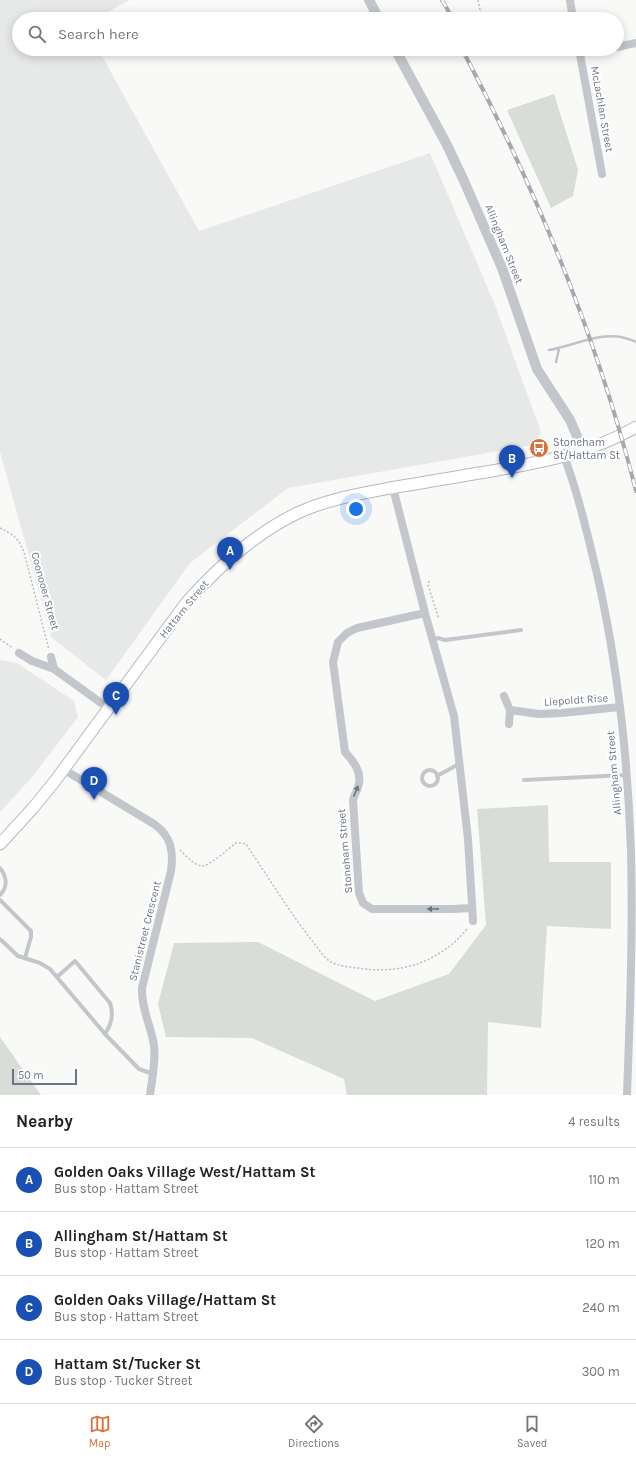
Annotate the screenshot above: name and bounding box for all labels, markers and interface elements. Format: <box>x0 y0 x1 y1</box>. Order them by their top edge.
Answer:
search box <box>12 12 624 56</box>
icon: search <box>26 23 48 45</box>
text: Search here <box>58 25 139 43</box>
street label: McLachlan Street <box>588 65 616 153</box>
street label: Allingham Street <box>482 202 526 286</box>
place label: Stoneham St/Hattam St <box>553 436 620 462</box>
bus stop icon: Stoneham St/Hattam St <box>528 437 550 459</box>
pin: B <box>499 445 525 478</box>
your location <box>346 499 366 519</box>
pin: A <box>217 537 243 570</box>
street label: Coonooer Street <box>28 551 62 631</box>
street label: Hattam Street <box>157 577 211 641</box>
pin: C <box>103 682 129 715</box>
street label: Liepoldt Rise <box>543 691 609 709</box>
street label: Allingham Street <box>604 730 624 816</box>
pin: D <box>81 767 107 800</box>
one-way arrow <box>353 785 359 797</box>
street label: Stoneham Street <box>335 808 355 894</box>
street label: Stanistreet Crescent <box>126 879 164 983</box>
one-way arrow <box>426 906 439 912</box>
scale bar <box>12 1067 77 1086</box>
text: 50 m <box>18 1069 44 1082</box>
text: Nearby <box>16 1111 73 1131</box>
text: 4 results <box>568 1114 620 1129</box>
text: Golden Oaks Village West/Hattam St <box>54 1163 315 1181</box>
text: A <box>25 1172 33 1187</box>
text: 110 m <box>588 1172 620 1187</box>
text: Bus stop · Hattam Street <box>54 1181 199 1196</box>
text: Allingham St/Hattam St <box>54 1227 228 1245</box>
text: B <box>25 1236 33 1251</box>
text: 120 m <box>585 1236 620 1251</box>
text: Bus stop · Hattam Street <box>54 1245 199 1260</box>
text: Golden Oaks Village/Hattam St <box>54 1291 276 1309</box>
text: C <box>25 1300 33 1315</box>
text: 240 m <box>582 1300 620 1315</box>
text: Bus stop · Hattam Street <box>54 1309 199 1324</box>
text: Hattam St/Tucker St <box>54 1355 201 1373</box>
text: D <box>25 1364 33 1379</box>
text: 300 m <box>582 1364 620 1379</box>
text: Bus stop · Tucker Street <box>54 1373 192 1388</box>
tab: Map <box>89 1413 111 1450</box>
tab: Directions <box>288 1413 340 1450</box>
tab: Saved <box>517 1413 547 1450</box>

